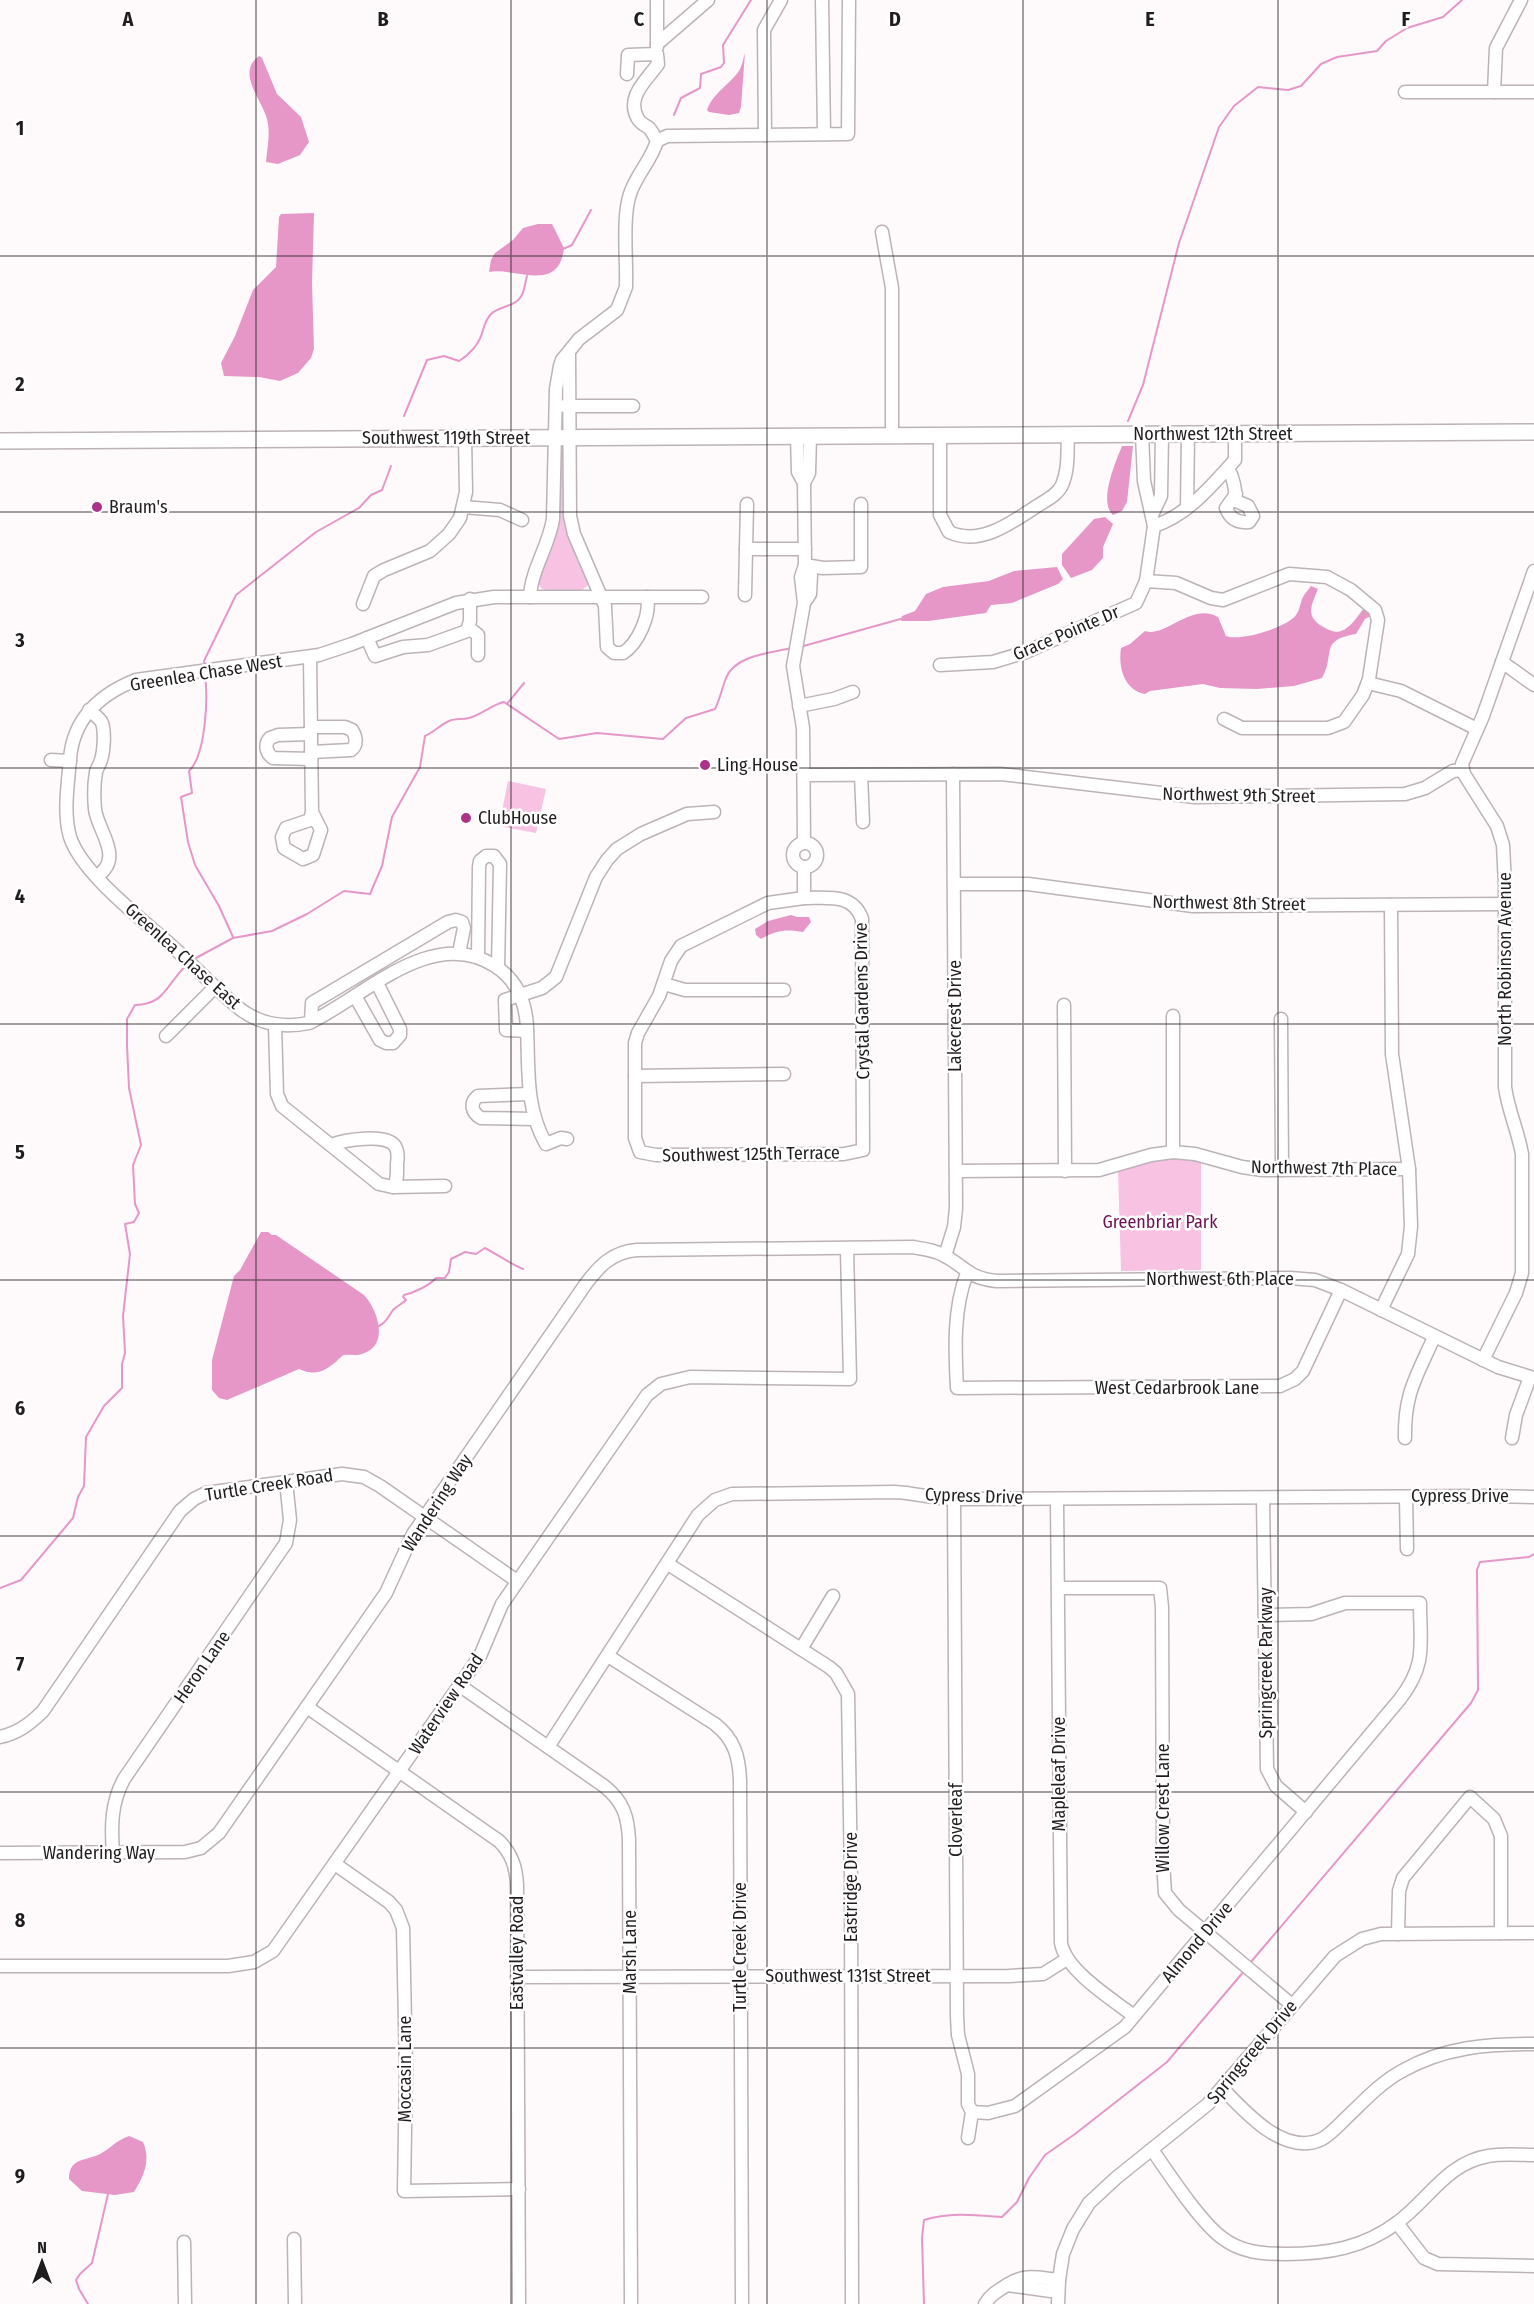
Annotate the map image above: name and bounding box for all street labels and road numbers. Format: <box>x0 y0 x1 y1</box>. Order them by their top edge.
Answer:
street label: Northwest 12th Street <box>1133 423 1293 445</box>
street label: Southwest 119th Street <box>362 427 530 449</box>
street label: Grace Pointe Dr <box>1010 600 1123 665</box>
street label: Greenlea Chase West <box>128 650 284 696</box>
street label: Northwest 9th Street <box>1162 783 1316 807</box>
street label: North Robinson Avenue <box>1494 872 1516 1046</box>
street label: Northwest 8th Street <box>1152 891 1306 915</box>
street label: Greenlea Chase East <box>121 898 246 1014</box>
street label: Crystal Gardens Drive <box>850 922 874 1080</box>
street label: Lakecrest Drive <box>944 960 966 1072</box>
street label: Southwest 125th Terrace <box>662 1141 840 1167</box>
street label: Northwest 7th Place <box>1251 1156 1397 1180</box>
street label: Northwest 6th Place <box>1146 1268 1294 1290</box>
street label: West Cedarbrook Lane <box>1095 1377 1259 1399</box>
street label: Wandering Way <box>397 1450 477 1556</box>
street label: Turtle Creek Road <box>203 1464 335 1506</box>
street label: Cypress Drive <box>925 1483 1023 1509</box>
street label: Cypress Drive <box>1411 1485 1509 1507</box>
street label: Springcreek Parkway <box>1255 1588 1277 1738</box>
street label: Heron Lane <box>169 1626 235 1708</box>
street label: Waterview Road <box>404 1649 488 1759</box>
street label: Mapleleaf Drive <box>1048 1716 1070 1831</box>
street label: Willow Crest Lane <box>1152 1743 1174 1873</box>
street label: Cloverleaf <box>945 1782 967 1857</box>
street label: Eastridge Drive <box>840 1832 862 1942</box>
street label: Wandering Way <box>43 1842 155 1864</box>
street label: Turtle Creek Drive <box>729 1882 751 2012</box>
street label: Eastvalley Road <box>506 1896 528 2010</box>
street label: Almond Drive <box>1157 1897 1237 1987</box>
street label: Marsh Lane <box>619 1910 641 1994</box>
street label: Southwest 131st Street <box>765 1965 931 1987</box>
street label: Springcreek Drive <box>1202 1995 1302 2108</box>
street label: Moccasin Lane <box>394 2015 416 2122</box>

